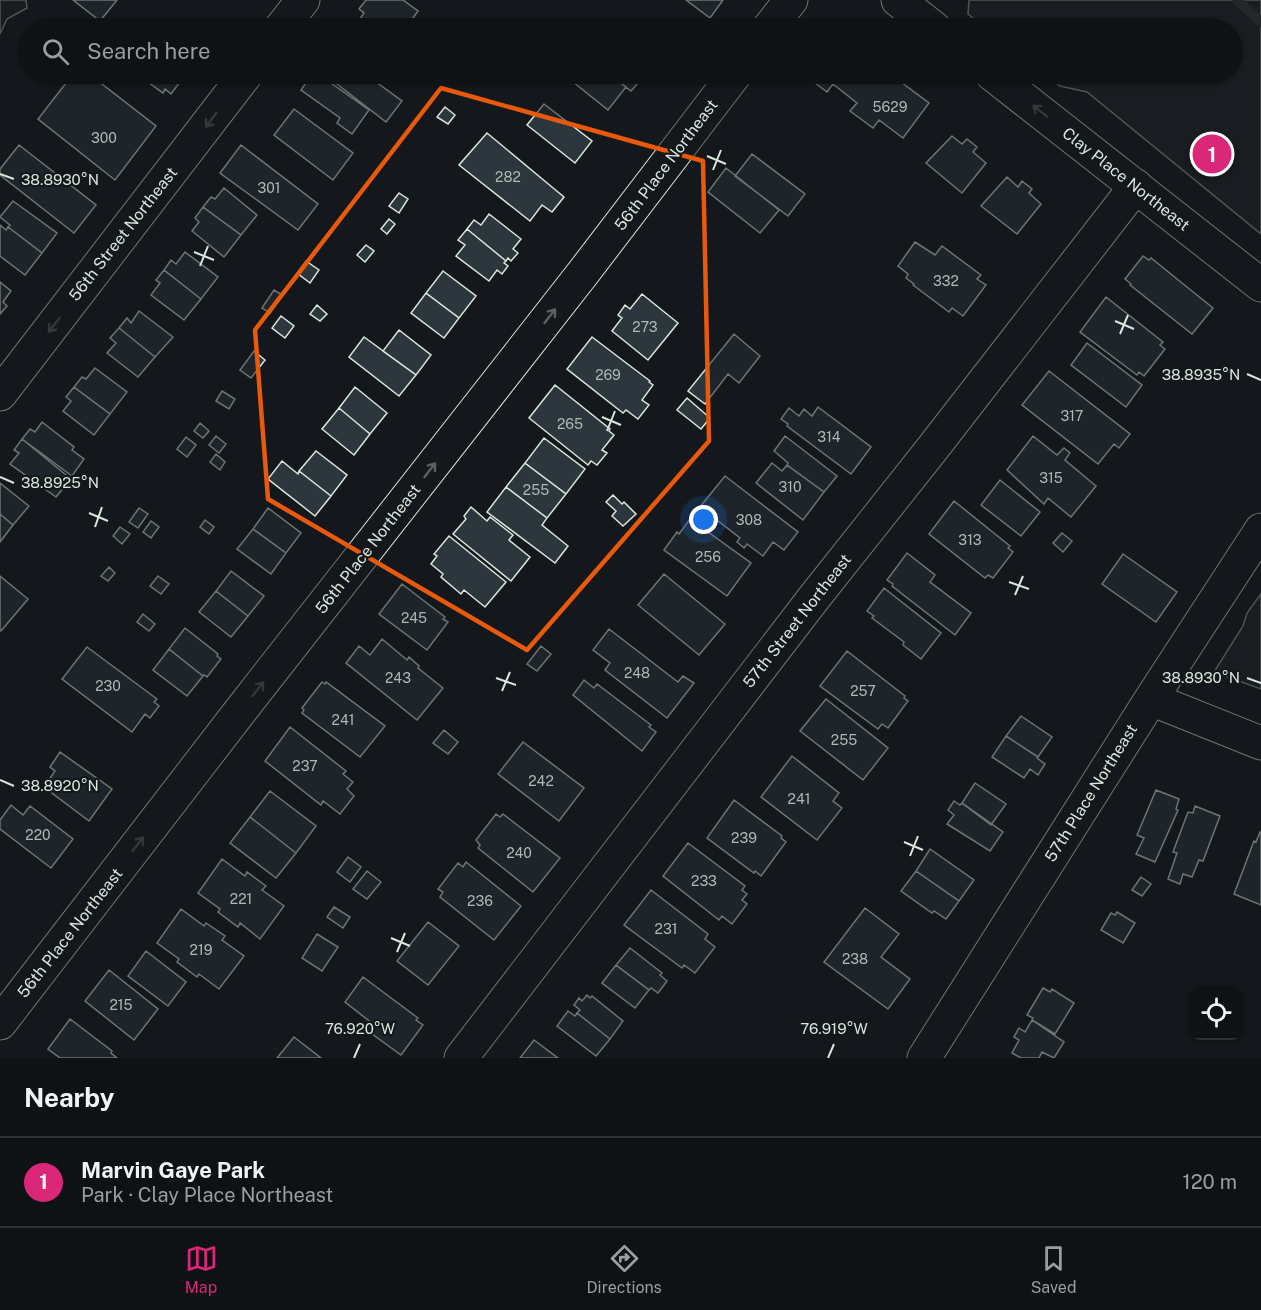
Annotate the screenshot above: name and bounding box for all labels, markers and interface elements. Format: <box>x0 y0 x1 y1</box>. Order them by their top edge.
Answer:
search box <box>18 18 1243 84</box>
icon: search <box>39 35 72 68</box>
text: Search here <box>87 38 211 64</box>
street label: 56th Place Northeast <box>611 96 721 234</box>
house number: 5629 <box>873 99 908 115</box>
one-way arrow <box>1032 105 1048 118</box>
one-way arrow <box>204 112 217 128</box>
street label: Clay Place Northeast <box>1059 123 1193 235</box>
house number: 300 <box>91 130 117 146</box>
pin: 1 <box>1192 132 1232 176</box>
street label: 56th Street Northeast <box>65 163 181 305</box>
house number: 282 <box>495 169 521 185</box>
text: 38.8930°N <box>21 171 99 188</box>
house number: 301 <box>258 180 281 196</box>
house number: 332 <box>933 273 959 289</box>
one-way arrow <box>543 309 556 325</box>
one-way arrow <box>47 316 60 332</box>
house number: 273 <box>632 319 658 335</box>
text: 38.8935°N <box>1162 366 1240 383</box>
house number: 269 <box>595 367 621 383</box>
house number: 317 <box>1061 408 1083 424</box>
house number: 265 <box>557 416 583 432</box>
house number: 314 <box>817 429 841 445</box>
one-way arrow <box>423 462 436 478</box>
house number: 315 <box>1039 470 1063 486</box>
text: 38.8925°N <box>21 474 99 491</box>
house number: 310 <box>778 479 802 495</box>
street label: 56th Place Northeast <box>312 480 424 618</box>
house number: 255 <box>523 482 549 498</box>
your location <box>689 505 718 534</box>
house number: 308 <box>736 512 762 528</box>
house number: 313 <box>958 532 982 548</box>
house number: 256 <box>695 549 721 565</box>
street label: 57th Street Northeast <box>739 550 855 692</box>
house number: 245 <box>401 610 427 626</box>
house number: 248 <box>624 665 650 681</box>
text: 38.8930°N <box>1162 669 1240 686</box>
house number: 243 <box>385 670 411 686</box>
house number: 230 <box>95 678 121 694</box>
one-way arrow <box>251 682 264 698</box>
house number: 257 <box>850 683 876 699</box>
house number: 241 <box>332 712 354 728</box>
street label: 57th Place Northeast <box>1041 721 1141 865</box>
house number: 255 <box>831 732 857 748</box>
house number: 237 <box>292 758 318 774</box>
house number: 242 <box>528 773 554 789</box>
text: 38.8920°N <box>21 777 99 794</box>
house number: 241 <box>788 791 810 807</box>
house number: 220 <box>25 827 51 843</box>
house number: 239 <box>731 830 757 846</box>
one-way arrow <box>132 836 145 852</box>
house number: 240 <box>506 845 532 861</box>
street label: 56th Place Northeast <box>14 864 126 1002</box>
house number: 233 <box>691 873 717 889</box>
house number: 221 <box>230 891 252 907</box>
house number: 236 <box>467 893 493 909</box>
house number: 231 <box>655 921 677 937</box>
house number: 219 <box>190 942 213 958</box>
house number: 238 <box>842 951 868 967</box>
map controls <box>1189 986 1243 1040</box>
button: locate <box>1189 986 1243 1040</box>
house number: 215 <box>109 997 133 1013</box>
text: 76.920°W <box>325 1020 395 1037</box>
text: 76.919°W <box>800 1020 868 1037</box>
text: Nearby <box>24 1082 114 1113</box>
text: Marvin Gaye Park <box>81 1157 265 1183</box>
text: 1 <box>39 1170 48 1194</box>
text: 120 m <box>1183 1170 1237 1194</box>
text: Park · Clay Place Northeast <box>81 1183 333 1207</box>
tab: Map <box>185 1242 218 1297</box>
tab: Directions <box>587 1242 662 1297</box>
tab: Saved <box>1031 1242 1076 1297</box>

